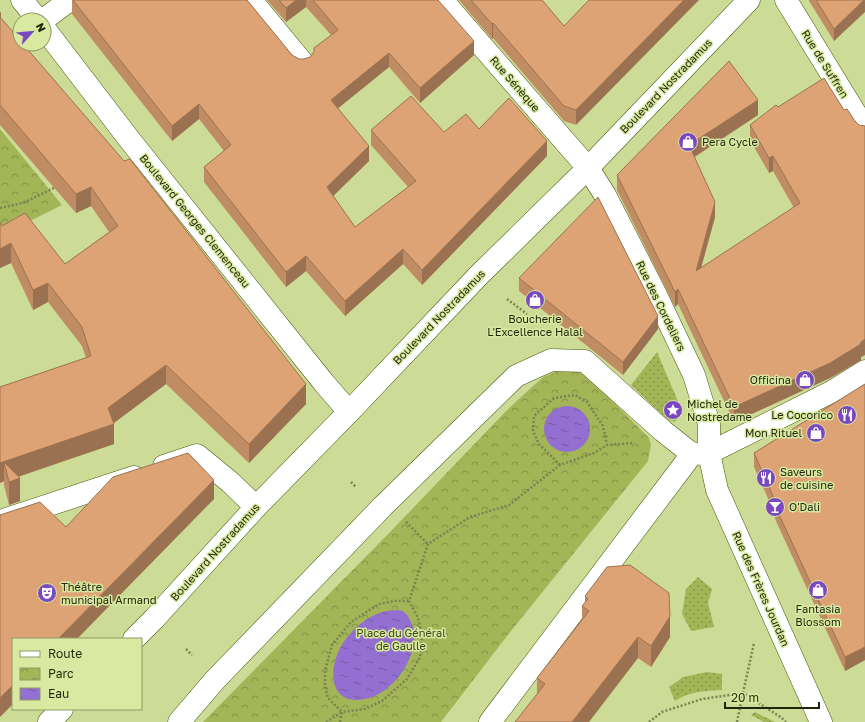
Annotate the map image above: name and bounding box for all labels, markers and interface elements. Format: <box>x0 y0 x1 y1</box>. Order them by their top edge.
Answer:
north arrow <box>12 12 52 52</box>
text: N <box>34 21 49 34</box>
street label: Rue de Suffren <box>799 27 852 100</box>
street label: Boulevard Nostradamus <box>617 35 714 136</box>
street label: Rue Sénèque <box>488 53 543 114</box>
shop icon: Pera Cycle <box>677 131 699 153</box>
place label: Pera Cycle <box>702 135 758 148</box>
street label: Boulevard Georges Clemenceau <box>137 151 253 290</box>
street label: Rue des Cordeliers <box>634 258 689 353</box>
street label: Boulevard Nostradamus <box>390 266 487 367</box>
shop icon: Boucherie L'Excellence Halal <box>524 289 546 311</box>
place label: Boucherie L'Excellence Halal <box>487 312 583 338</box>
shop icon: Officina <box>794 369 816 391</box>
place label: Officina <box>750 373 791 386</box>
place label: Michel de Nostredame <box>687 397 752 423</box>
place icon: Michel de Nostredame <box>662 399 684 421</box>
restaurant icon: Le Cocorico <box>836 404 858 426</box>
place label: Le Cocorico <box>771 408 833 421</box>
shop icon: Mon Rituel <box>805 422 827 444</box>
place label: Mon Rituel <box>745 426 802 439</box>
place label: Saveurs de cuisine <box>780 465 833 491</box>
restaurant icon: Saveurs de cuisine <box>755 467 777 489</box>
bar icon: O'Dali <box>764 496 786 518</box>
street label: Boulevard Nostradamus <box>167 500 262 603</box>
place label: O'Dali <box>789 500 820 513</box>
street label: Rue des Frères Jourdan <box>730 529 793 648</box>
shop icon: Fantasia Blossom <box>807 579 829 601</box>
place label: Théâtre municipal Armand <box>61 580 156 606</box>
theatre icon: Théâtre municipal Armand <box>36 582 58 604</box>
place label: Fantasia Blossom <box>795 602 841 628</box>
park label: Place du Général de Gaulle <box>356 626 446 652</box>
legend <box>12 638 142 710</box>
text: Route <box>48 646 82 661</box>
text: Parc <box>48 666 74 681</box>
scale bar <box>725 684 819 710</box>
text: Eau <box>48 686 69 701</box>
text: 20 m <box>731 690 759 705</box>

